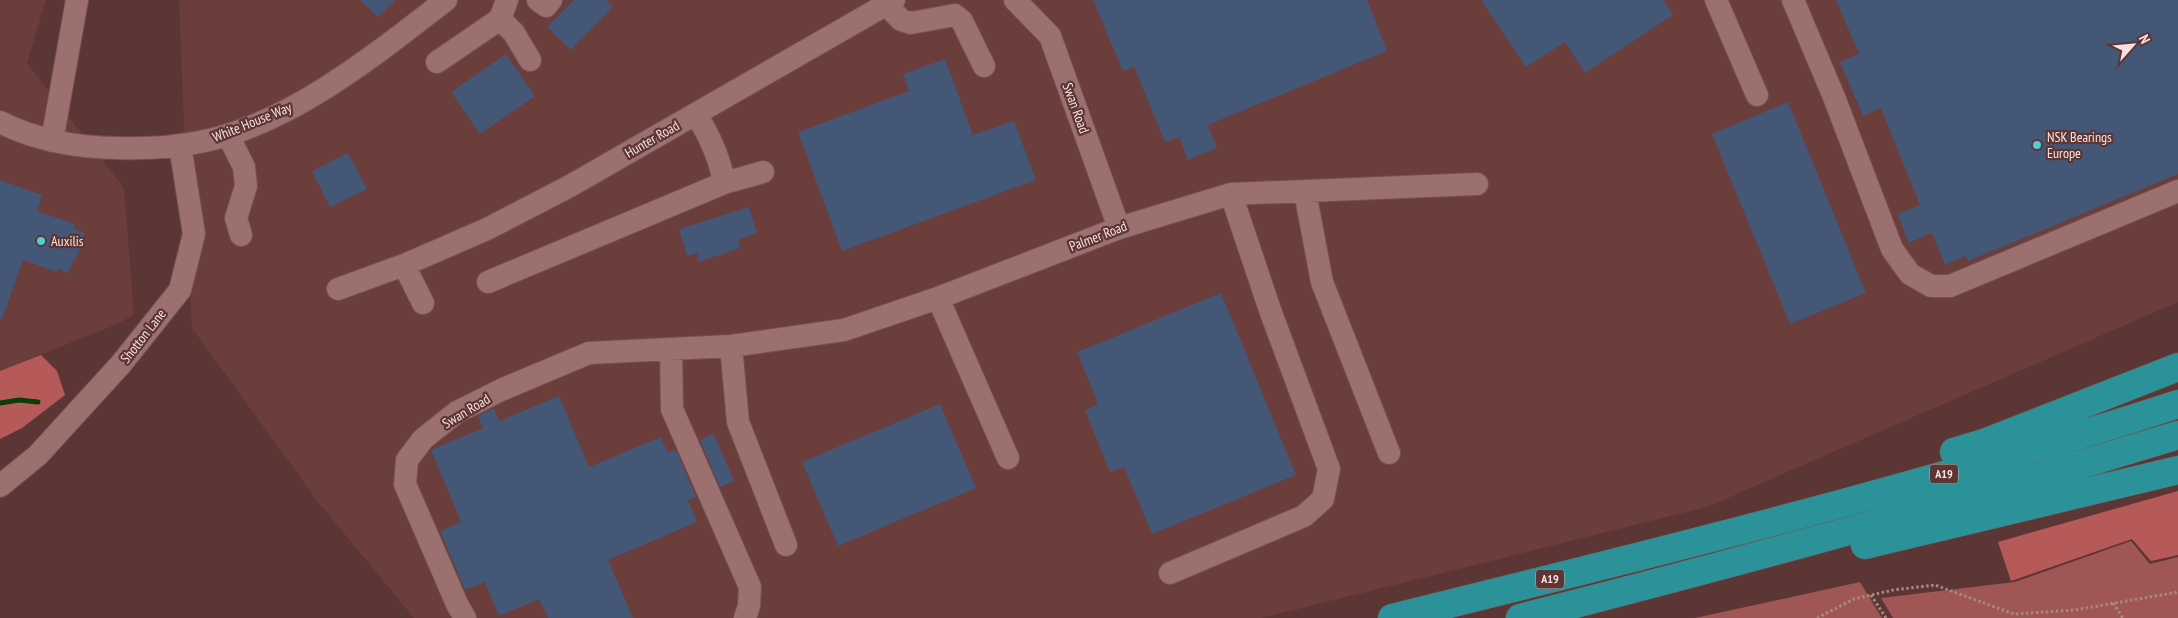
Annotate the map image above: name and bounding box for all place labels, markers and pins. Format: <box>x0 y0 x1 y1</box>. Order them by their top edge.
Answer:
place label: NSK Bearings Europe <box>2047 128 2112 162</box>
marker: NSK Bearings Europe <box>2031 139 2043 151</box>
place label: Auxilis <box>51 232 84 250</box>
marker: Auxilis <box>35 235 47 247</box>

